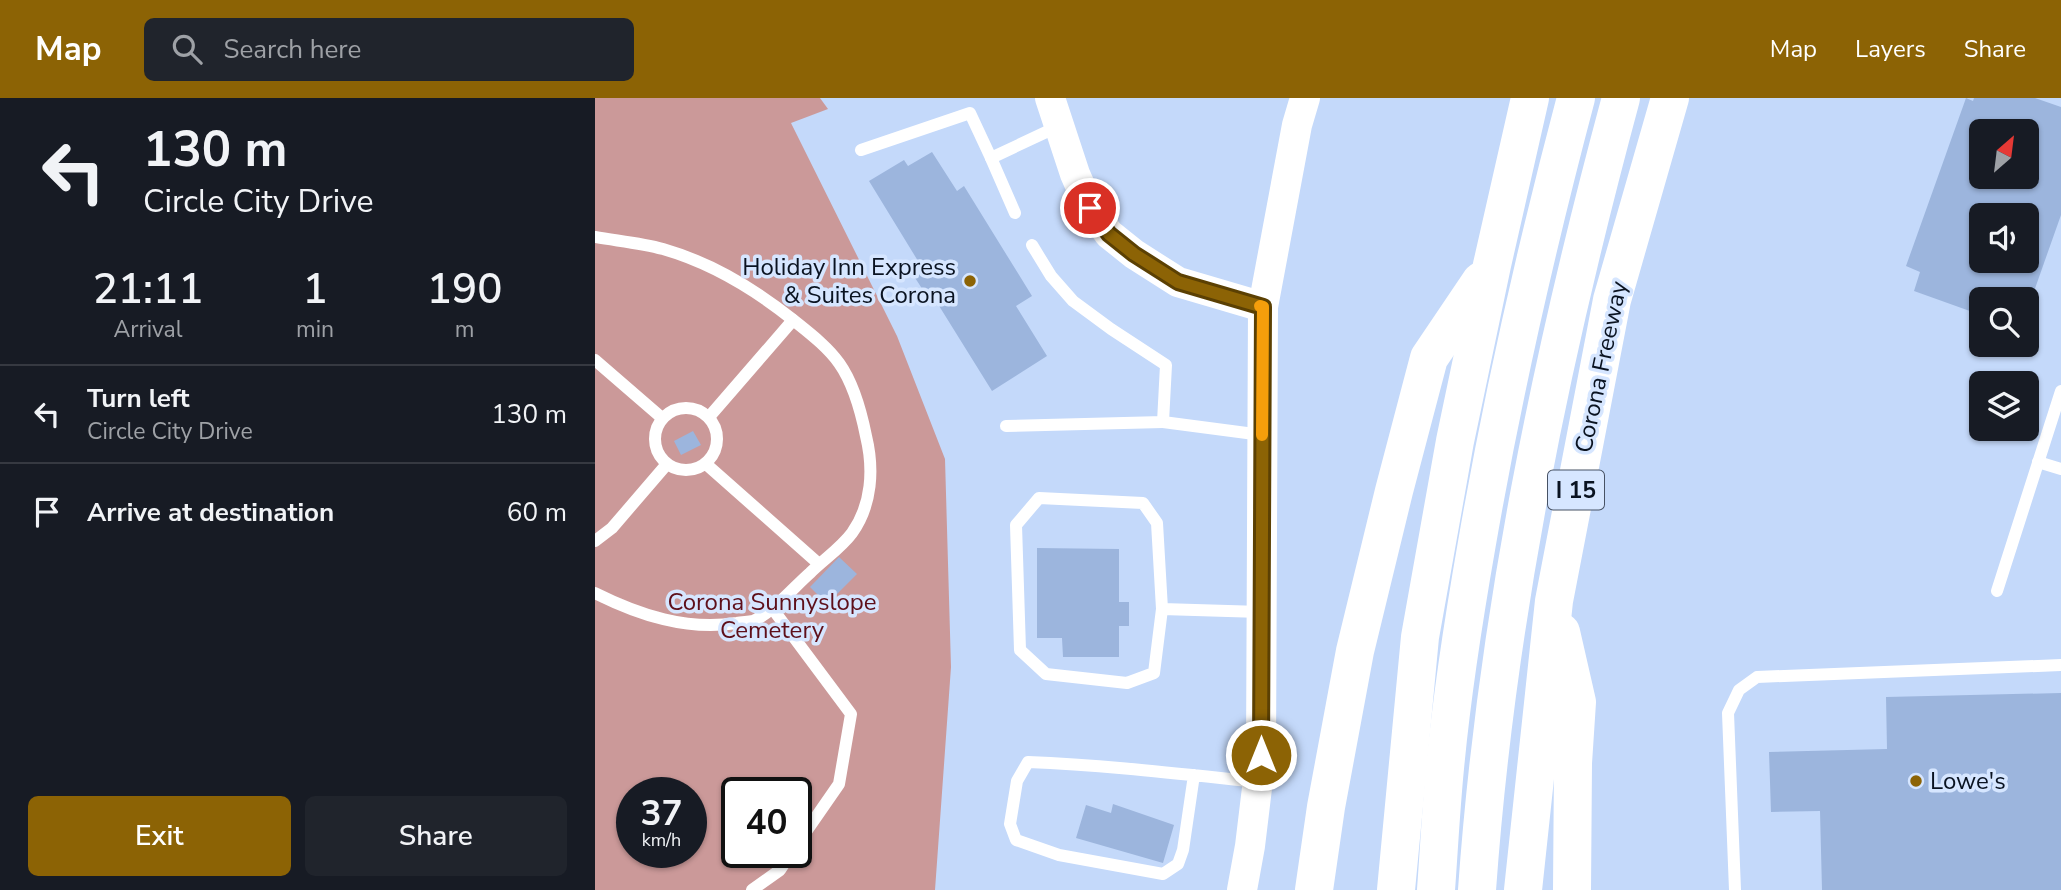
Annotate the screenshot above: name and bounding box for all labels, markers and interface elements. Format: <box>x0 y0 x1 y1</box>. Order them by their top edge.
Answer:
search box <box>144 18 634 81</box>
text: Map <box>35 27 102 72</box>
icon: search <box>168 30 206 68</box>
text: Search here <box>224 32 361 67</box>
text: Map <box>1770 33 1817 65</box>
text: Layers <box>1855 33 1926 65</box>
text: Share <box>1964 33 2026 65</box>
text: 130 m <box>143 116 287 183</box>
north arrow <box>1969 119 2039 189</box>
map controls <box>1969 119 2039 441</box>
icon: left <box>28 126 119 217</box>
pin <box>1060 178 1120 238</box>
text: Circle City Drive <box>143 180 374 223</box>
icon: arrive <box>1071 189 1109 227</box>
button: sound <box>1969 203 2039 273</box>
place label: Holiday Inn Express & Suites Corona <box>742 251 956 311</box>
text: 21:11 <box>93 261 203 318</box>
text: 1 <box>302 261 328 318</box>
text: 190 <box>427 261 502 318</box>
marker: Holiday Inn Express & Suites Corona <box>962 273 978 289</box>
street label: Corona Freeway <box>1567 278 1635 456</box>
button: search <box>1969 287 2039 357</box>
text: Arrival <box>113 314 183 345</box>
text: min <box>296 314 334 345</box>
text: m <box>455 314 474 345</box>
button: layers <box>1969 371 2039 441</box>
text: Turn left <box>87 381 190 416</box>
icon: left <box>28 395 66 433</box>
text: 130 m <box>491 397 567 432</box>
text: Circle City Drive <box>87 416 253 447</box>
road number: I 15 <box>1548 470 1604 510</box>
icon: arrive <box>28 493 66 531</box>
text: Arrive at destination <box>87 495 334 530</box>
text: 60 m <box>507 495 567 530</box>
park label: Corona Sunnyslope Cemetery <box>667 586 877 646</box>
position arrow <box>1224 718 1298 792</box>
place label: Lowe's <box>1930 765 2006 797</box>
marker: Lowe's <box>1908 773 1924 789</box>
speed limit sign: 40 <box>721 777 812 868</box>
text: 37 <box>640 790 683 837</box>
button: Exit <box>28 796 291 876</box>
button: Share <box>305 796 567 876</box>
text: km/h <box>642 828 681 852</box>

